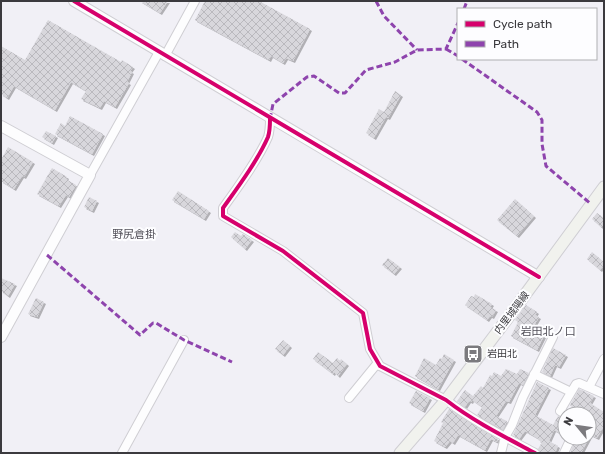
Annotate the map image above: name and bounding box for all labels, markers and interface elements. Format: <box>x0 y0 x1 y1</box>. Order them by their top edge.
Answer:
legend <box>457 8 597 60</box>
text: Cycle path <box>493 17 552 31</box>
text: Path <box>493 37 519 51</box>
district label: 野尻倉掛 <box>112 228 156 241</box>
street label: 内里城陽線 <box>492 289 532 337</box>
district label: 岩田北ノ口 <box>521 325 576 338</box>
bus stop icon: 岩田北 <box>462 343 484 365</box>
place label: 岩田北 <box>487 348 517 360</box>
north arrow <box>557 406 597 446</box>
text: N <box>561 415 576 428</box>

